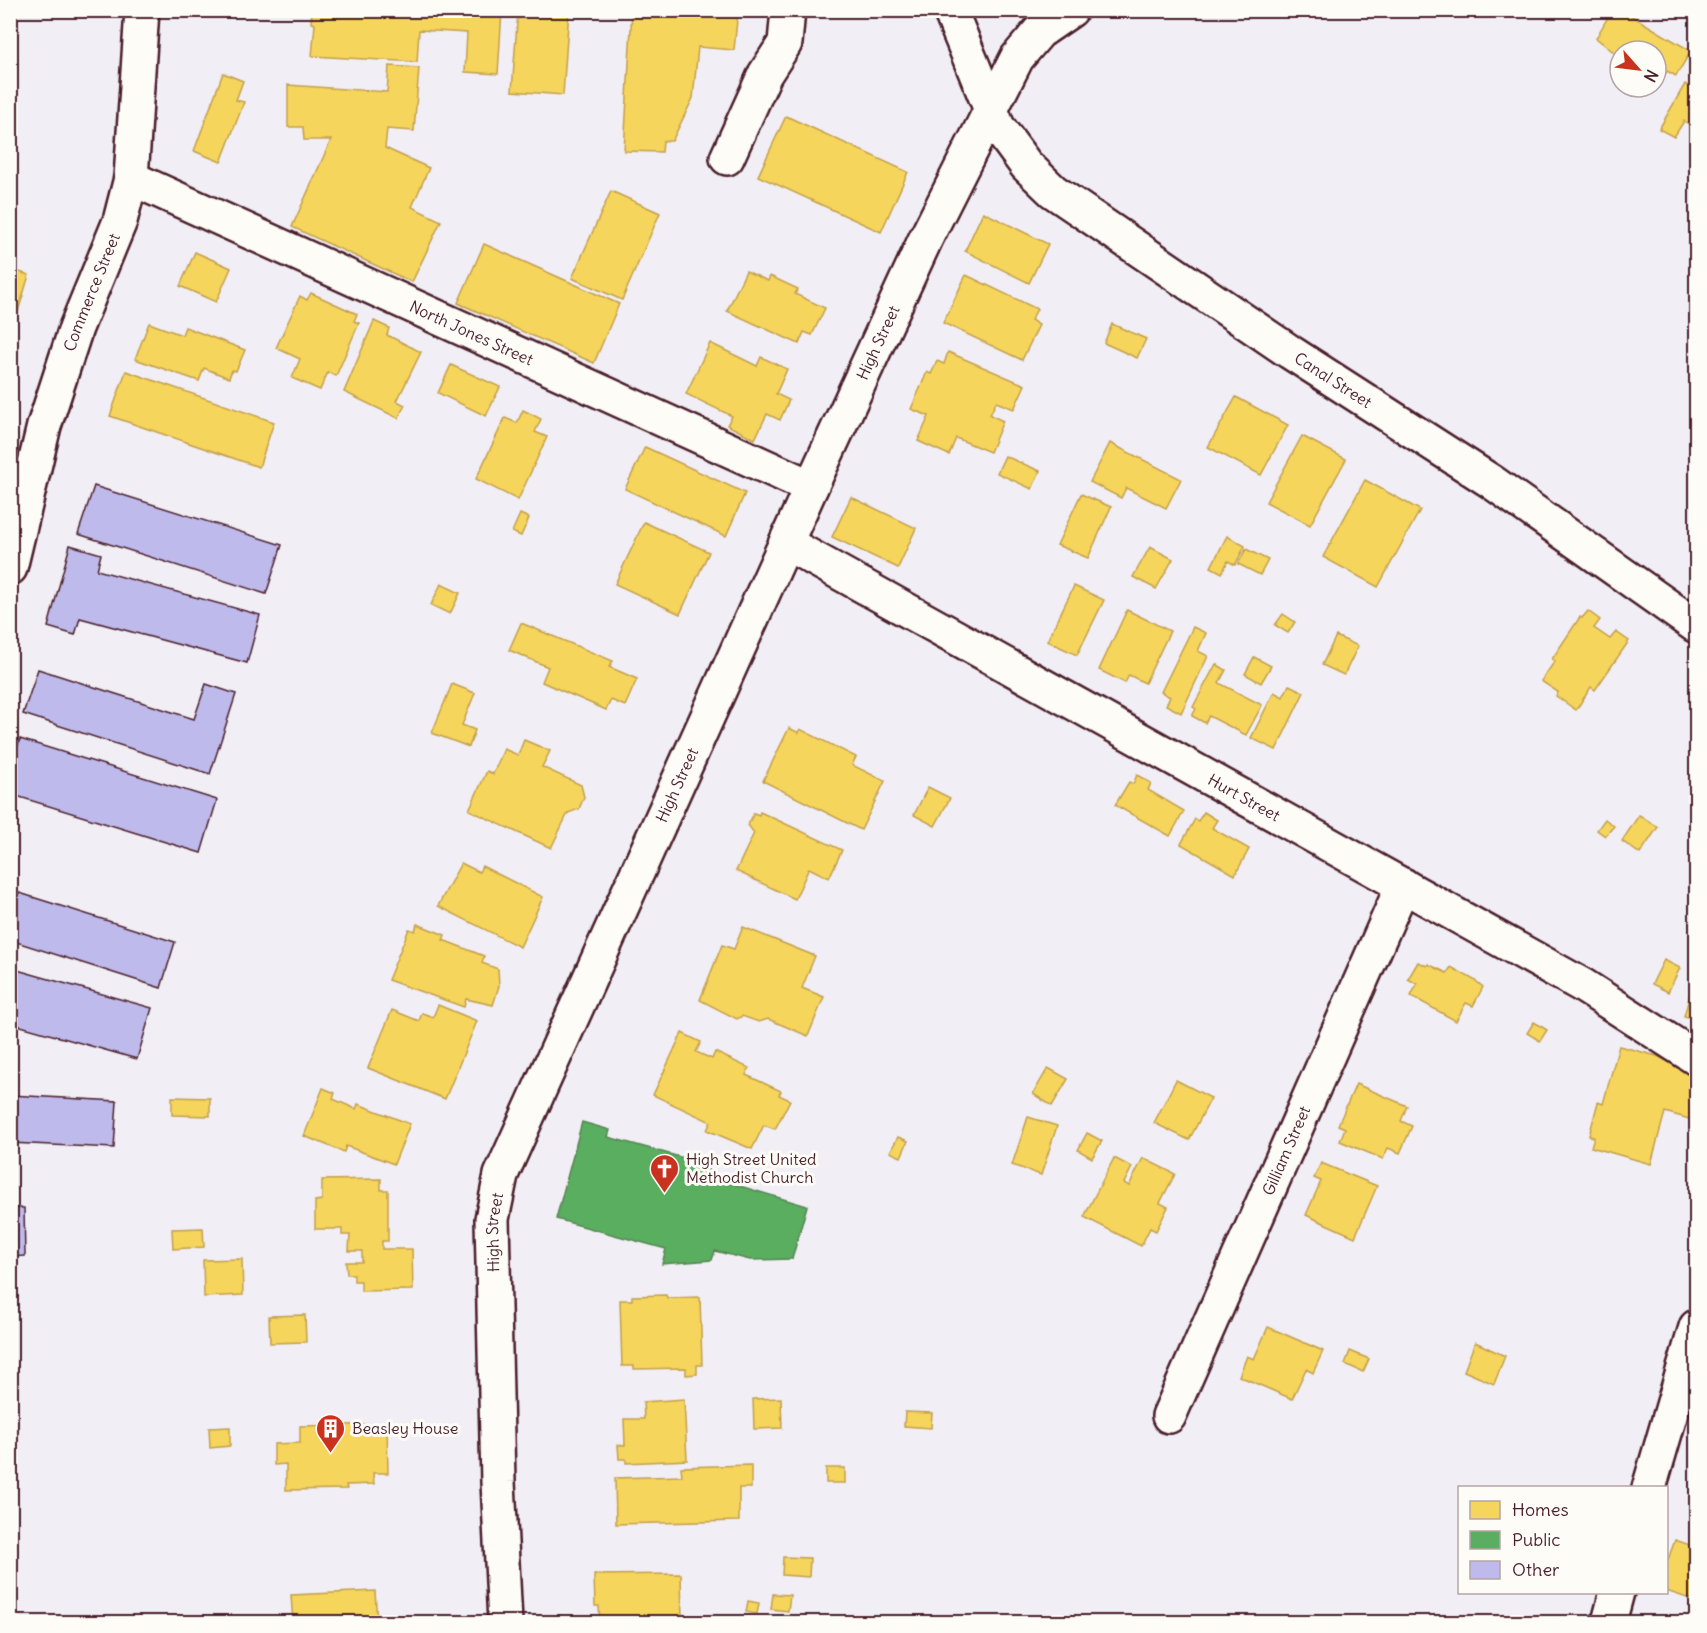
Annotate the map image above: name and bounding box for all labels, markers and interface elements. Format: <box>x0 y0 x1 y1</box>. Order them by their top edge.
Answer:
north arrow <box>1608 39 1668 99</box>
text: N <box>1640 66 1663 86</box>
street label: Commerce Street <box>59 230 124 354</box>
street label: North Jones Street <box>406 296 537 370</box>
street label: High Street <box>852 301 904 383</box>
street label: Canal Street <box>1291 348 1376 412</box>
street label: High Street <box>651 744 703 825</box>
street label: Hurt Street <box>1205 769 1284 826</box>
street label: Gilliam Street <box>1258 1102 1315 1198</box>
place label: High Street United Methodist Church <box>686 1149 816 1187</box>
church icon: High Street United Methodist Church <box>649 1152 681 1194</box>
street label: High Street <box>482 1190 507 1272</box>
building icon: Beasley House <box>315 1412 347 1454</box>
place label: Beasley House <box>352 1418 458 1438</box>
legend <box>1458 1486 1668 1594</box>
text: Homes <box>1512 1498 1569 1521</box>
text: Public <box>1512 1528 1561 1551</box>
text: Other <box>1512 1558 1560 1581</box>

